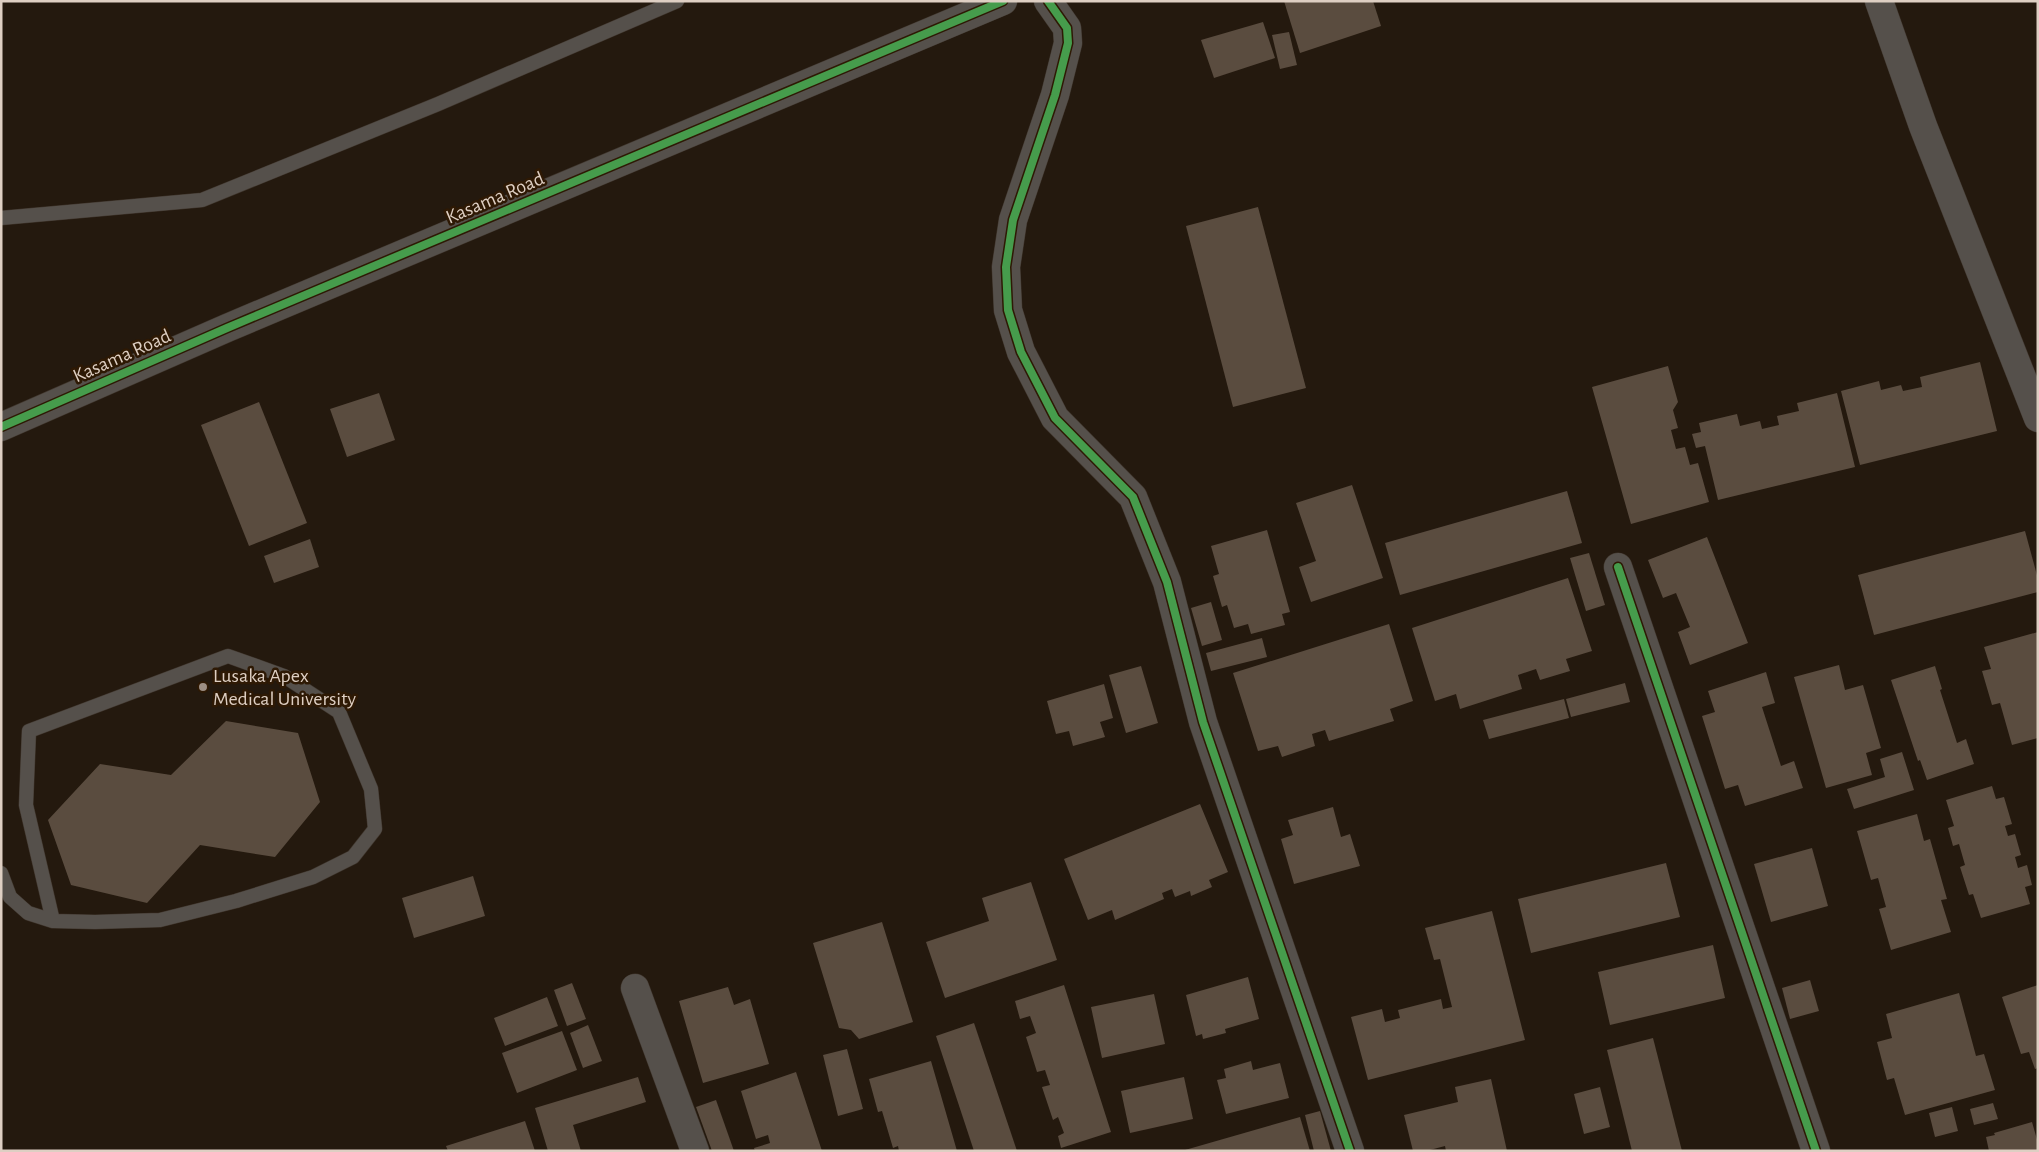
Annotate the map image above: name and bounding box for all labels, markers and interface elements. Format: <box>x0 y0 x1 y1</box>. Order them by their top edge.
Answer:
street label: Kasama Road <box>443 168 547 228</box>
street label: Kasama Road <box>70 326 174 386</box>
place label: Lusaka Apex Medical University <box>213 666 357 709</box>
marker: Lusaka Apex Medical University <box>197 681 209 693</box>

